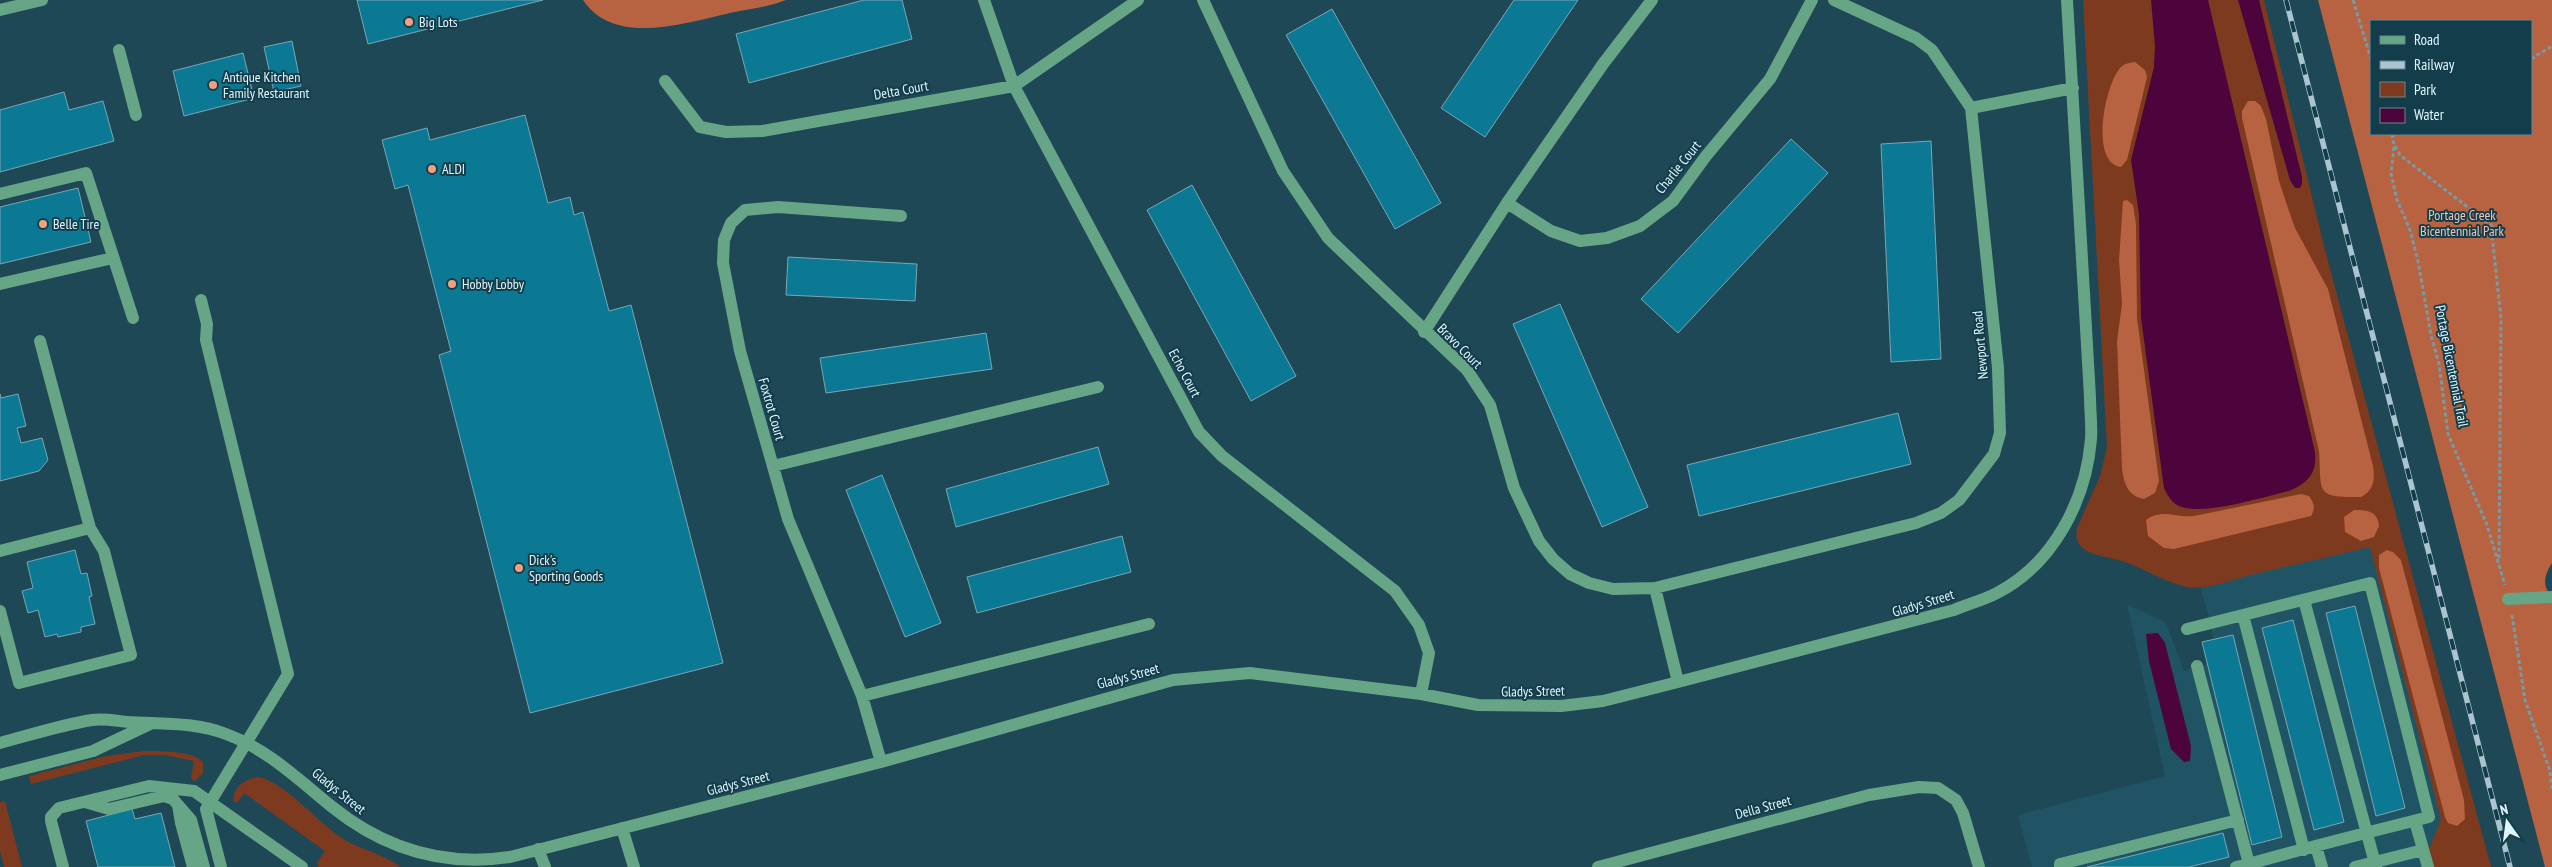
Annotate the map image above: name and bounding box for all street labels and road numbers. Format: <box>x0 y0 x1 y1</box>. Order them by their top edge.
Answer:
street label: Delta Court <box>872 76 930 104</box>
street label: Charlie Court <box>1651 137 1705 197</box>
street label: Portage Bicentennial Trail <box>2431 304 2473 429</box>
street label: Newport Road <box>1968 310 1992 380</box>
street label: Bravo Court <box>1434 320 1486 372</box>
street label: Echo Court <box>1165 346 1205 400</box>
street label: Foxtrot Court <box>755 376 790 442</box>
street label: Gladys Street <box>1890 585 1956 621</box>
street label: Gladys Street <box>1095 659 1161 693</box>
street label: Gladys Street <box>1501 681 1565 701</box>
street label: Gladys Street <box>309 764 370 818</box>
street label: Gladys Street <box>705 767 771 799</box>
street label: Della Street <box>1733 791 1793 823</box>

